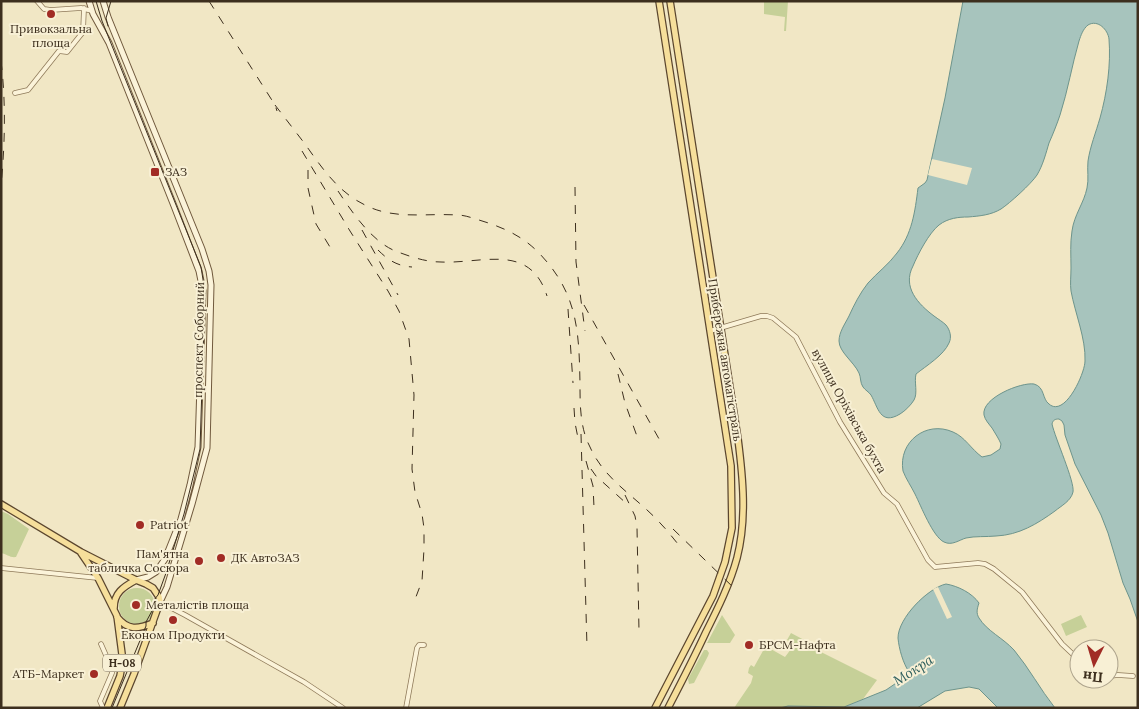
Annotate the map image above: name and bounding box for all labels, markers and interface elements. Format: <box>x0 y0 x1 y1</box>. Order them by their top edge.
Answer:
marker: Привокзальна площа <box>45 8 57 20</box>
place label: Привокзальна площа <box>10 21 92 50</box>
place label: ЗАЗ <box>165 164 187 179</box>
marker: ЗАЗ <box>149 166 161 178</box>
street label: Прибережна автомагістраль <box>705 277 746 442</box>
street label: проспект Соборний <box>190 282 207 398</box>
street label: вулиця Оріхівська бухта <box>809 346 890 476</box>
place label: Patriot <box>150 517 189 532</box>
marker: Patriot <box>134 519 146 531</box>
place label: Пам'ятна табличка Сосюра <box>88 546 189 575</box>
place label: ДК АвтоЗАЗ <box>231 550 300 565</box>
marker: ДК АвтоЗАЗ <box>215 552 227 564</box>
marker: Пам'ятна табличка Сосюра <box>193 555 205 567</box>
place label: Металістів площа <box>146 597 249 612</box>
marker: Металістів площа <box>130 599 142 611</box>
marker: Економ Продукти <box>167 614 179 626</box>
place label: Економ Продукти <box>121 627 225 642</box>
place label: БРСМ-Нафта <box>759 637 836 652</box>
marker: БРСМ-Нафта <box>743 639 755 651</box>
north arrow <box>1069 639 1119 689</box>
water label: Мокра <box>890 650 937 689</box>
road number: Н-08 <box>103 654 141 671</box>
place label: АТБ-Маркет <box>12 666 84 681</box>
text: Пн <box>1082 667 1104 687</box>
marker: АТБ-Маркет <box>88 668 100 680</box>

